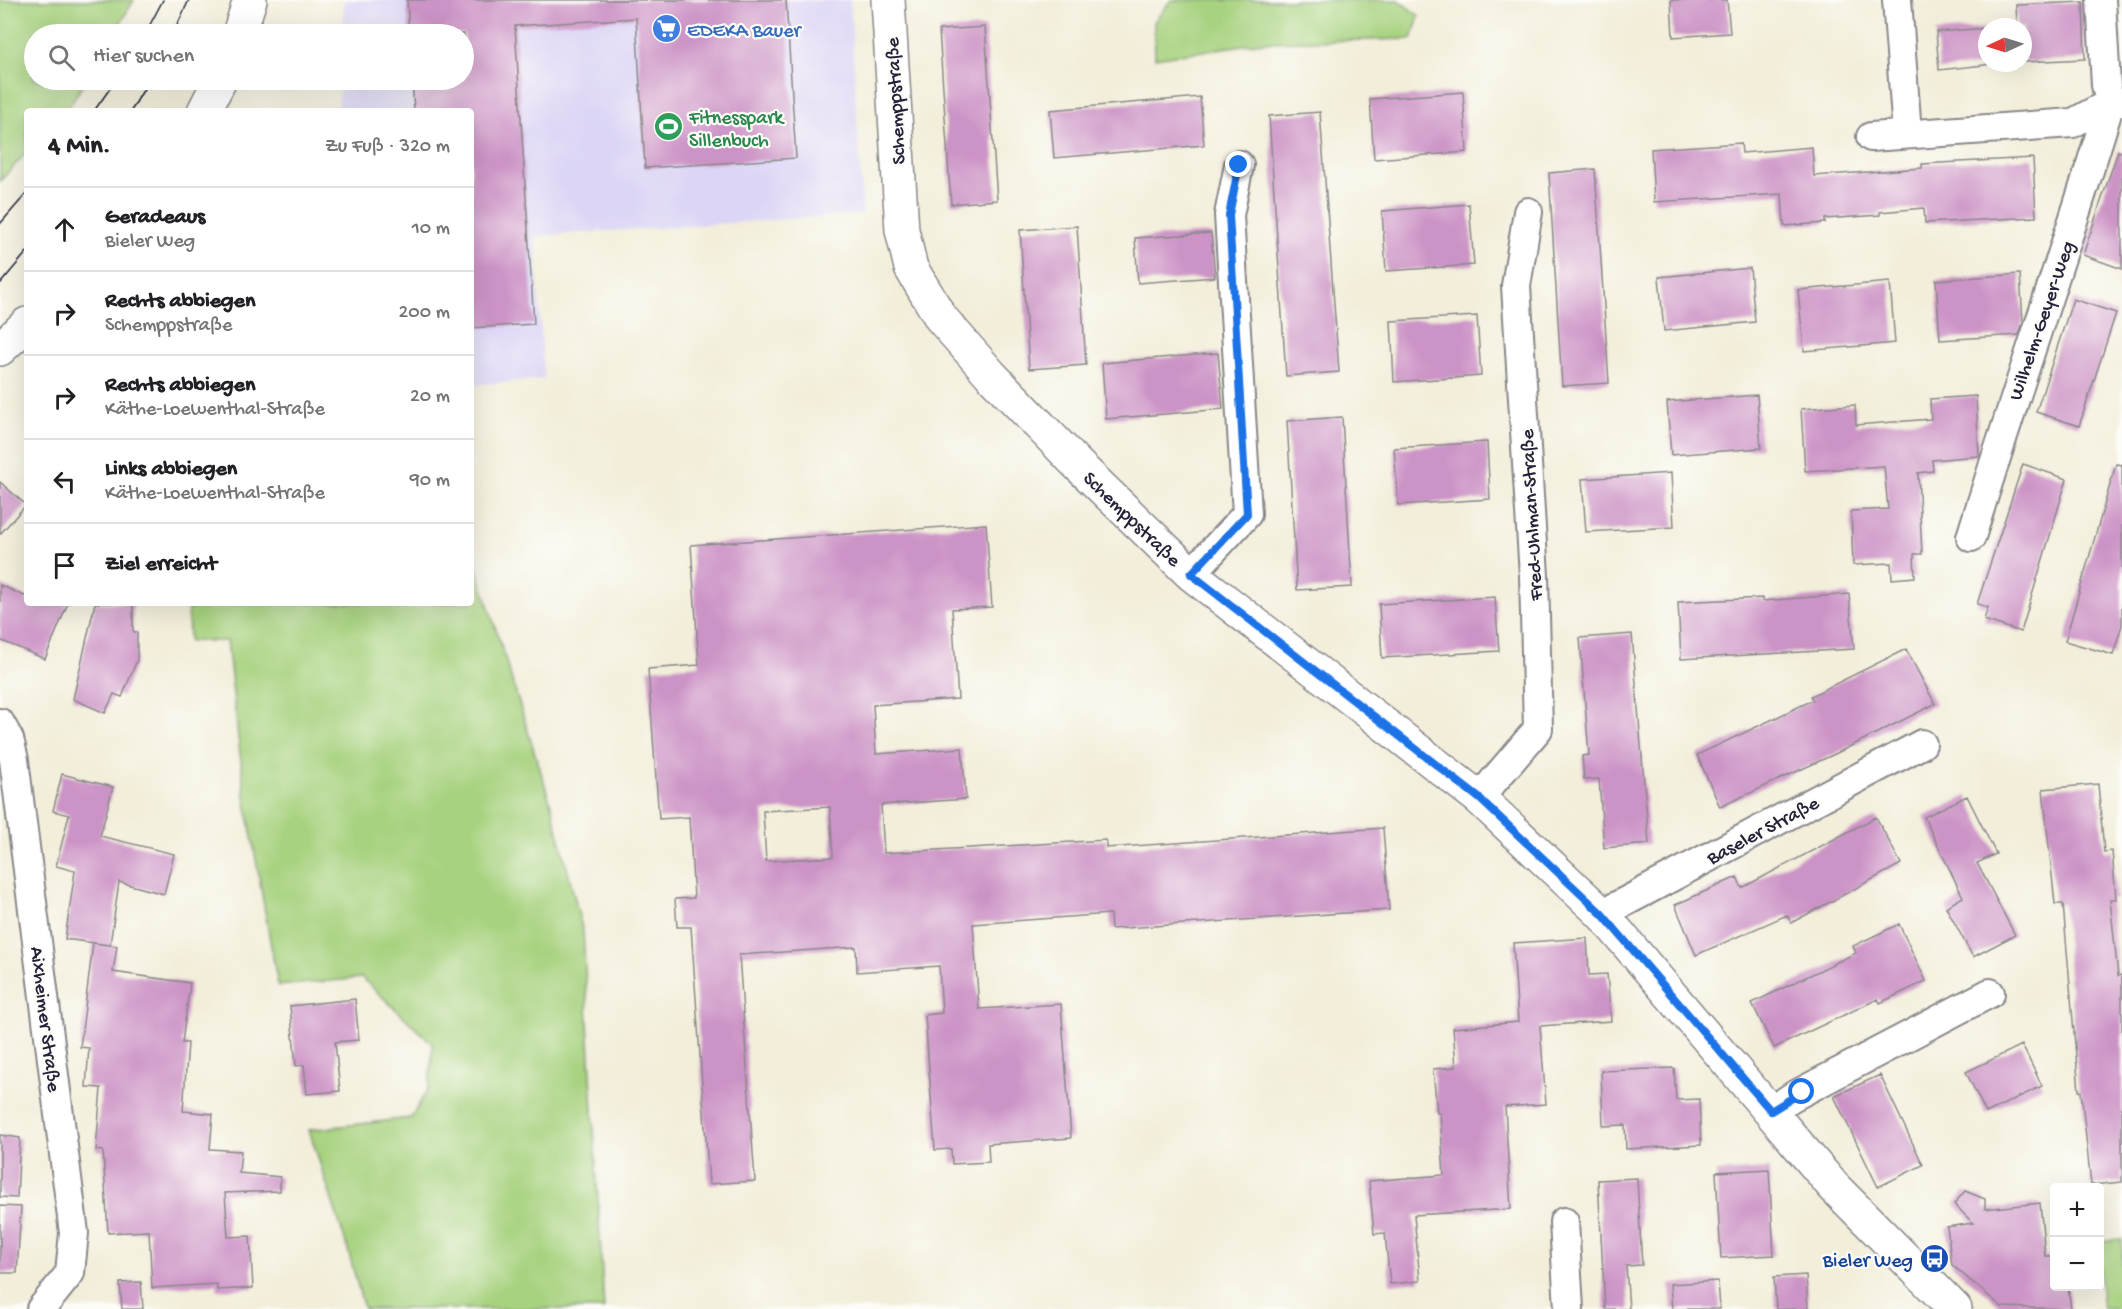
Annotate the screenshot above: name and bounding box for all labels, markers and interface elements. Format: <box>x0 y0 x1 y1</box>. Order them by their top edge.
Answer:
supermarket icon: EDEKA Bauer <box>650 13 682 45</box>
north arrow <box>1978 18 2032 72</box>
place label: EDEKA Bauer <box>687 21 803 44</box>
search box <box>24 24 474 90</box>
street label: Schemppstraße <box>883 36 912 165</box>
icon: search <box>45 41 78 74</box>
text: Hier suchen <box>93 44 194 70</box>
place label: Fitnesspark Sillenbuch <box>688 108 785 154</box>
sports icon: Fitnesspark Sillenbuch <box>652 111 684 143</box>
text: 4 Min. <box>48 132 111 163</box>
text: Zu Fuß · 320 m <box>325 136 450 159</box>
route end <box>1225 151 1251 177</box>
text: Geradeaus <box>105 205 205 231</box>
icon: ahead <box>48 213 81 246</box>
text: 10 m <box>412 218 450 241</box>
text: Bieler Weg <box>105 231 195 254</box>
street label: Wilhelm-Geyer-Weg <box>2005 239 2081 404</box>
text: Rechts abbiegen <box>105 289 255 315</box>
icon: right <box>48 297 81 330</box>
text: 200 m <box>399 302 450 325</box>
text: Schemppstraße <box>105 315 232 338</box>
text: Rechts abbiegen <box>105 373 255 399</box>
icon: right <box>48 381 81 414</box>
text: 20 m <box>410 386 450 409</box>
text: Käthe-Loewenthal-Straße <box>105 399 325 422</box>
street label: Fred-Uhlman-Straße <box>1517 428 1550 602</box>
text: Links abbiegen <box>105 457 237 483</box>
icon: left <box>48 465 81 498</box>
street label: Schemppstraße <box>1077 468 1185 573</box>
text: 90 m <box>410 470 450 493</box>
text: Käthe-Loewenthal-Straße <box>105 483 325 506</box>
icon: arrive <box>48 549 81 582</box>
text: Ziel erreicht <box>105 552 217 578</box>
street label: Baseler Straße <box>1703 793 1824 872</box>
street label: Aixheimer Straße <box>23 945 64 1094</box>
route start <box>1788 1078 1814 1104</box>
map controls <box>2050 1183 2104 1291</box>
button: + <box>2050 1183 2104 1237</box>
button: − <box>2050 1237 2104 1291</box>
bus stop icon: Bieler Weg <box>1918 1243 1950 1275</box>
place label: Bieler Weg <box>1822 1251 1913 1274</box>

